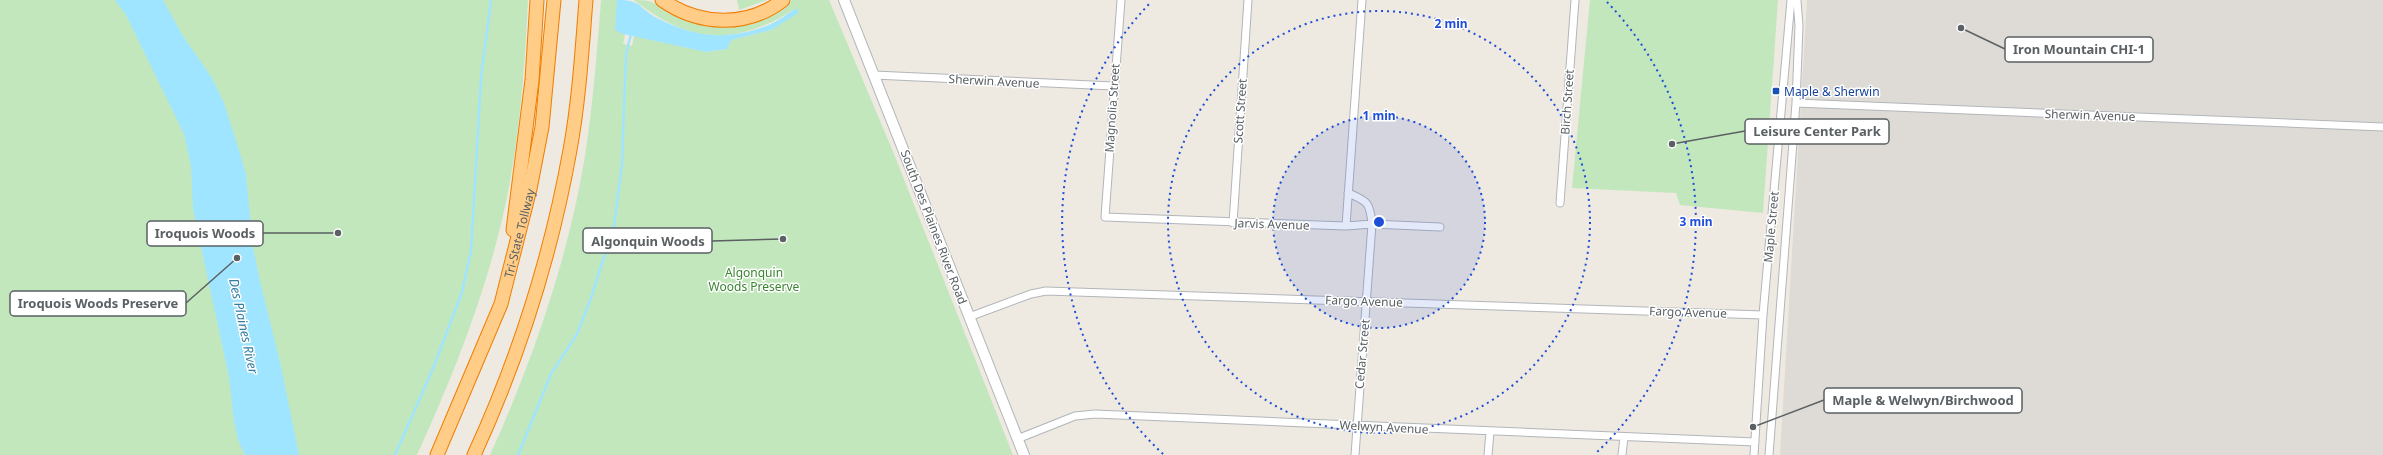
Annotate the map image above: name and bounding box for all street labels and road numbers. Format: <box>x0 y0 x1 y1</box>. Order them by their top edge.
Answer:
street label: Magnolia Street <box>1100 62 1124 153</box>
street label: Birch Street <box>1556 68 1578 135</box>
street label: Sherwin Avenue <box>948 70 1040 92</box>
street label: Scott Street <box>1229 77 1251 144</box>
street label: Sherwin Avenue <box>2044 105 2136 125</box>
street label: South Des Plaines River Road <box>897 147 971 307</box>
street label: Tri-State Tollway <box>499 186 539 280</box>
street label: Maple Street <box>1759 190 1783 263</box>
street label: Jarvis Avenue <box>1233 214 1310 234</box>
street label: Fargo Avenue <box>1325 291 1403 311</box>
street label: Fargo Avenue <box>1649 302 1727 322</box>
street label: Cedar Street <box>1350 318 1374 390</box>
street label: Welwyn Avenue <box>1339 416 1429 438</box>

